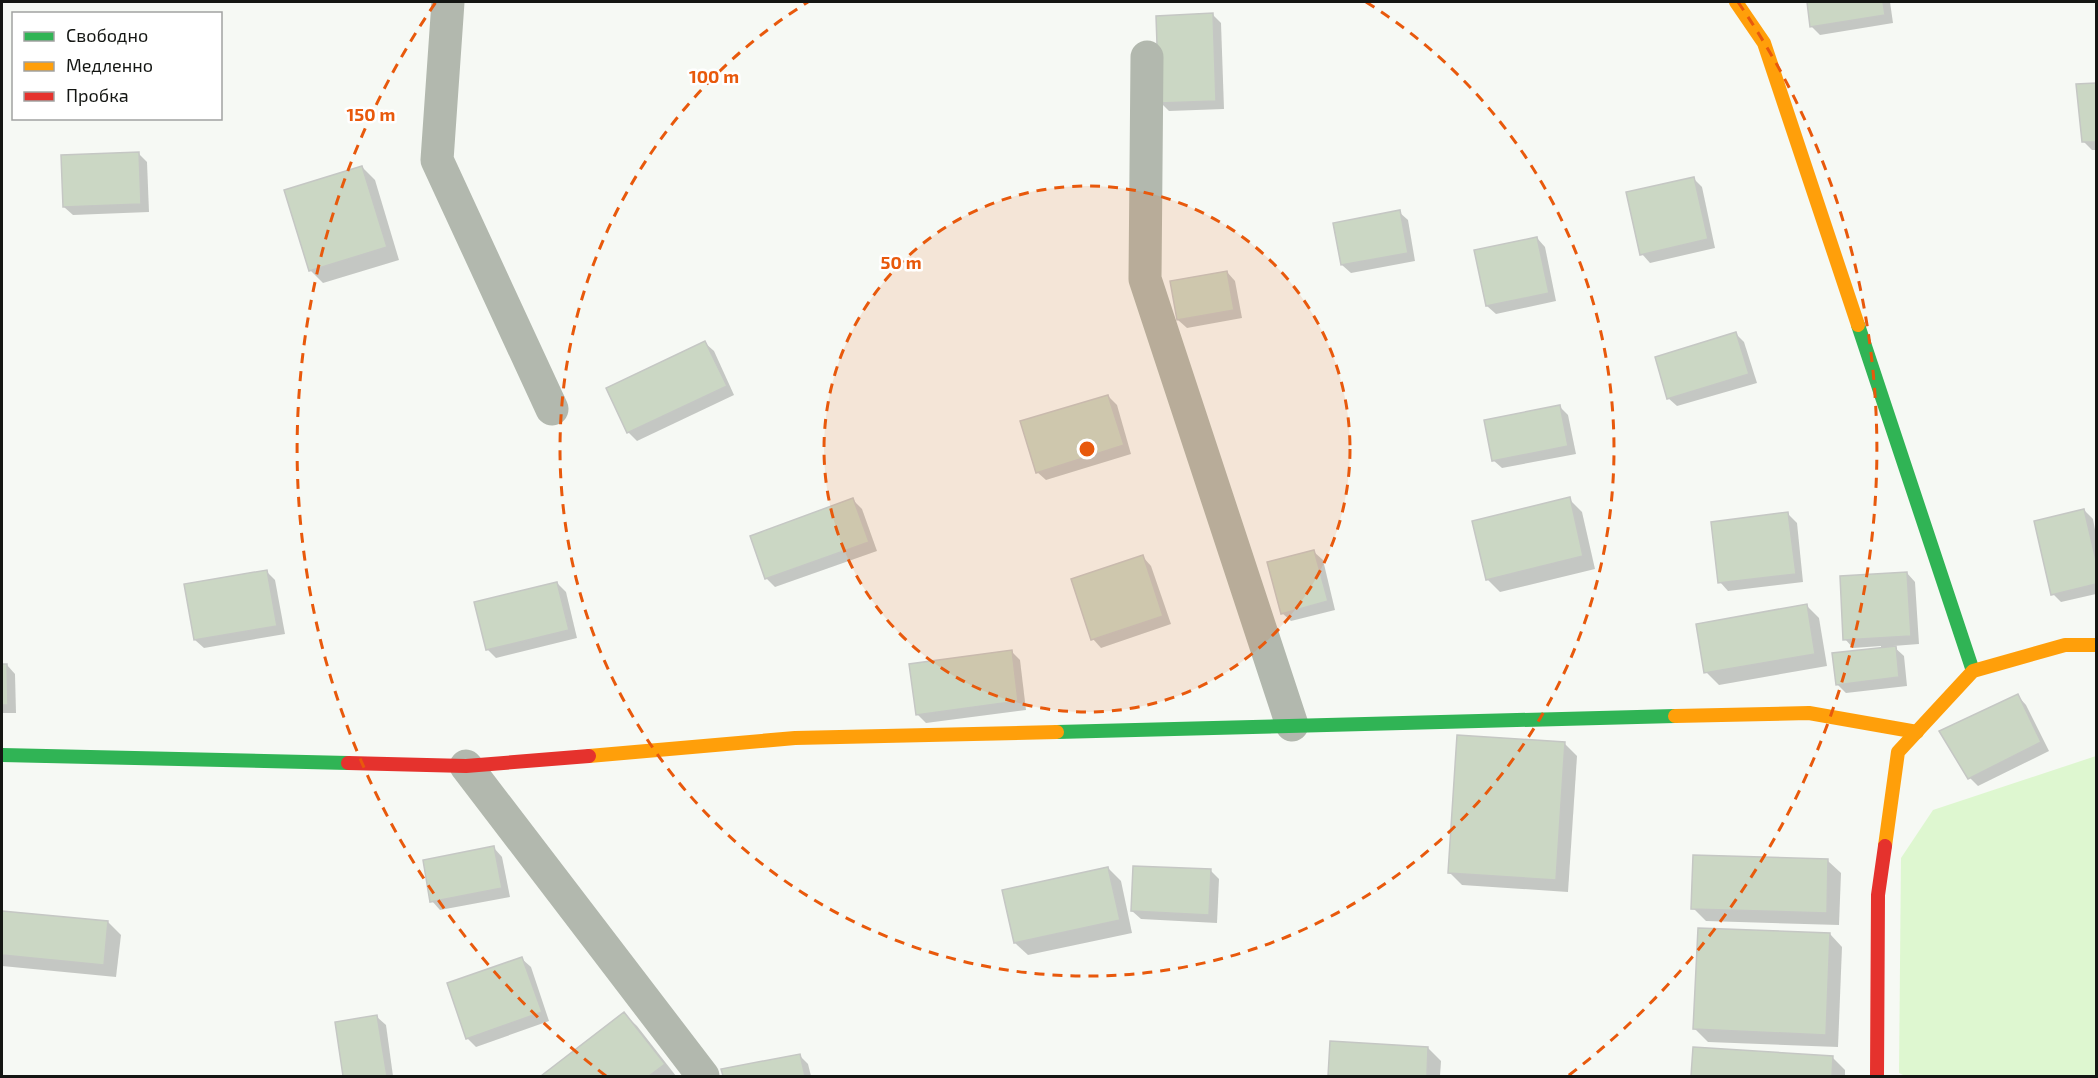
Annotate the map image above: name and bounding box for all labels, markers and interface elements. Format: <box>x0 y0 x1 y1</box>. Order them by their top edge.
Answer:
legend <box>12 12 222 120</box>
text: Свободно <box>66 24 148 46</box>
text: Медленно <box>66 54 153 76</box>
text: 100 m <box>689 65 739 87</box>
text: Пробка <box>66 84 129 106</box>
text: 150 m <box>347 103 395 125</box>
text: 50 m <box>880 251 922 273</box>
centre of rings <box>1077 439 1097 459</box>

